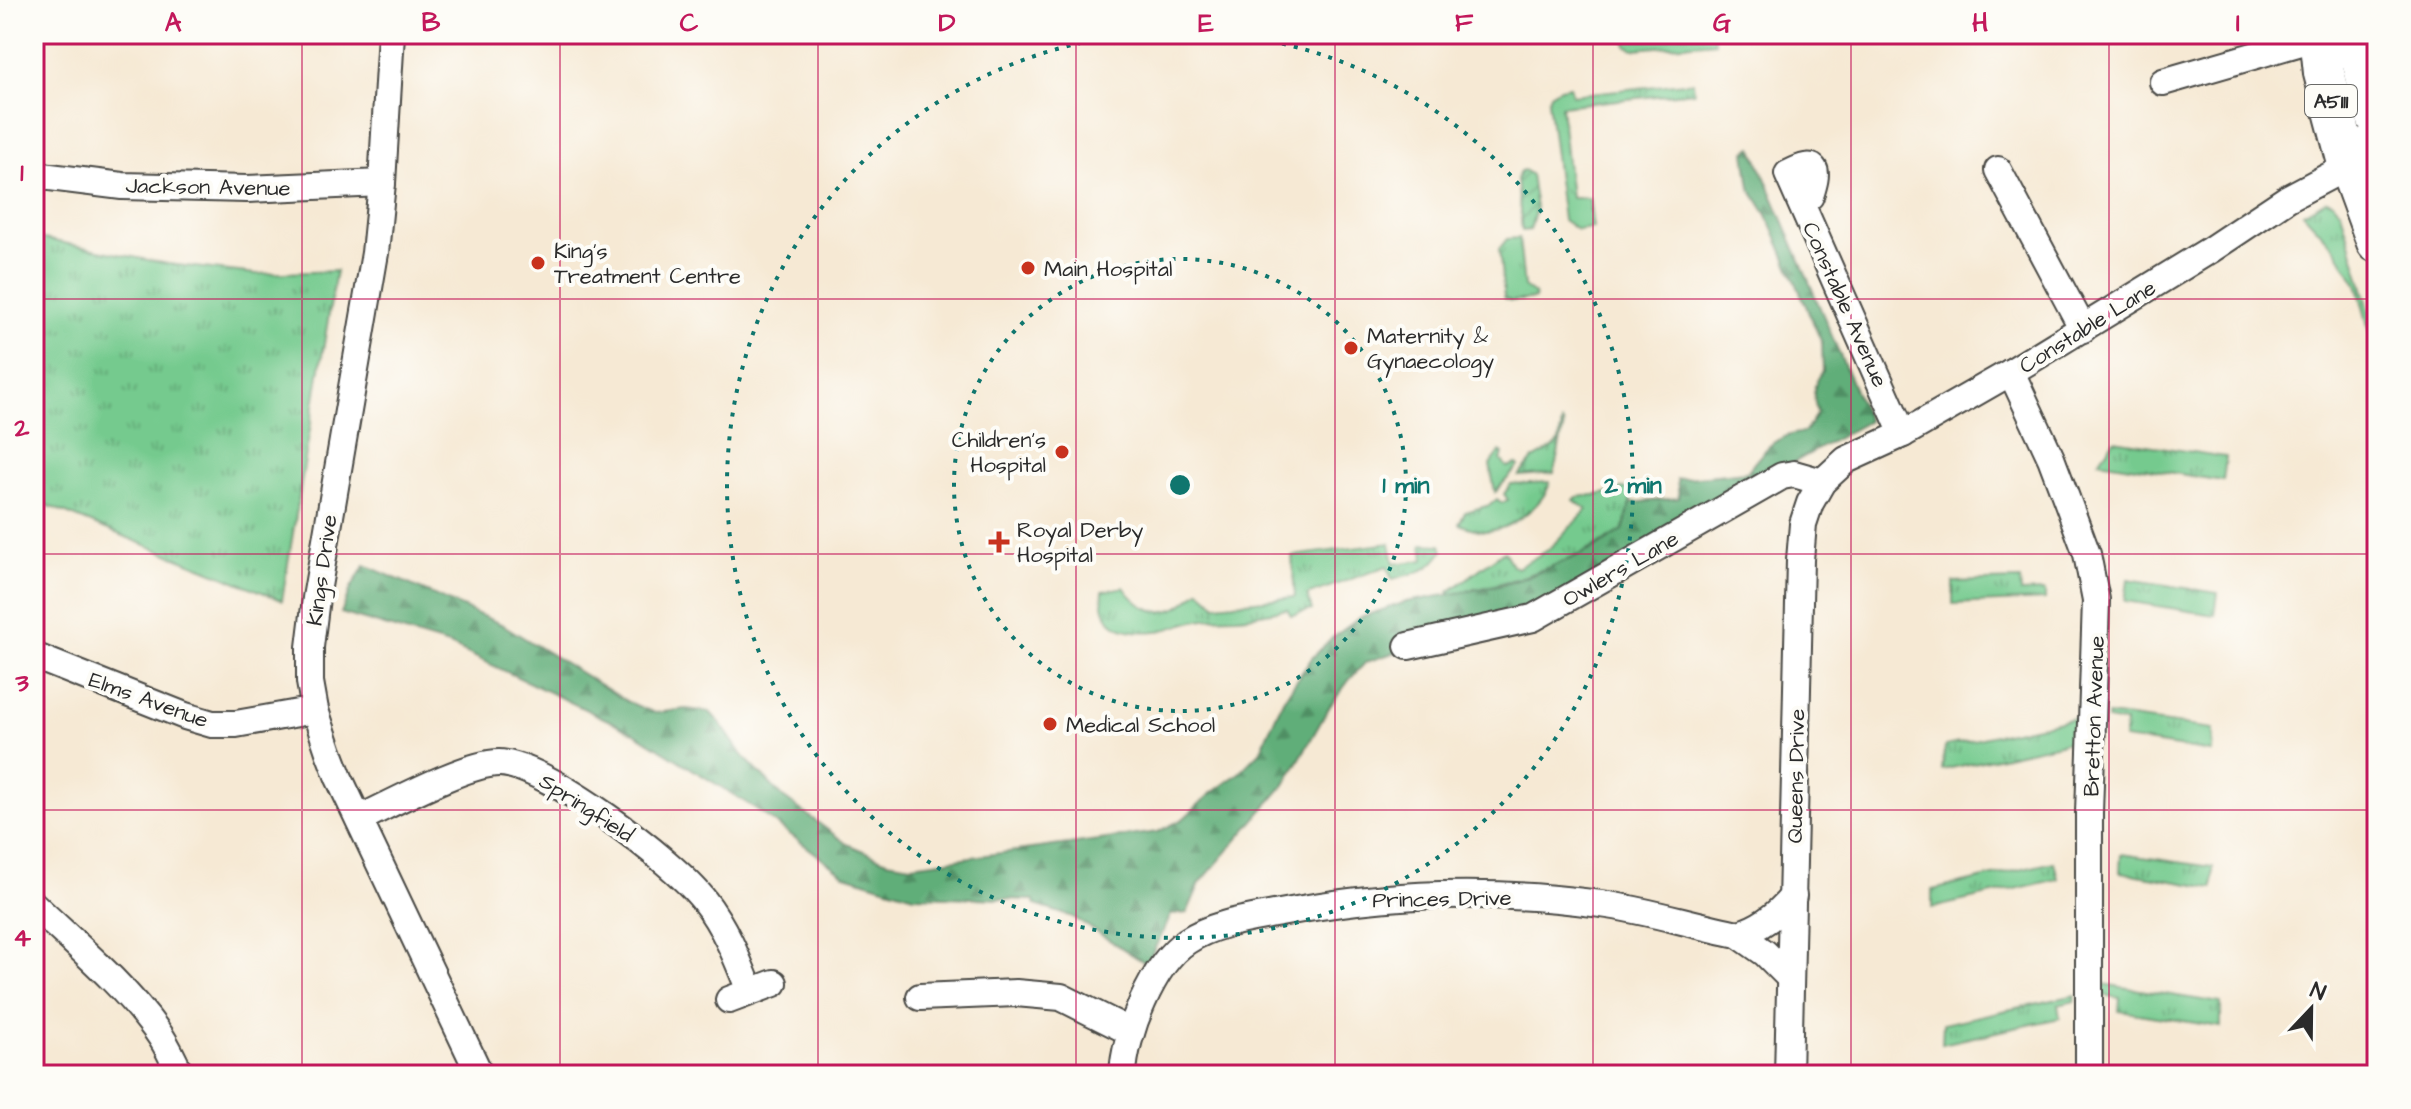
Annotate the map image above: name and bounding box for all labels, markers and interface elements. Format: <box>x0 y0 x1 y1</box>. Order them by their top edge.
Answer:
text: A <box>165 5 182 41</box>
text: B <box>422 5 441 41</box>
text: C <box>680 5 699 41</box>
text: D <box>939 5 956 41</box>
text: E <box>1198 5 1214 41</box>
text: F <box>1455 5 1474 41</box>
text: G <box>1713 5 1731 41</box>
text: H <box>1972 5 1988 41</box>
text: I <box>2236 5 2240 41</box>
road number: A5111 <box>2305 85 2357 117</box>
text: 1 <box>20 155 24 191</box>
street label: Jackson Avenue <box>125 171 291 204</box>
street label: Constable Avenue <box>1794 217 1895 392</box>
place label: King's Treatment Centre <box>554 236 741 292</box>
marker: King's Treatment Centre <box>529 254 547 272</box>
place label: Main Hospital <box>1044 254 1172 285</box>
marker: Main Hospital <box>1019 259 1037 277</box>
street label: Constable Lane <box>2013 273 2162 382</box>
place label: Maternity & Gynaecology <box>1367 321 1494 378</box>
marker: Maternity & Gynaecology <box>1342 339 1360 357</box>
text: 2 <box>14 410 30 446</box>
place label: Children's Hospital <box>952 425 1046 481</box>
marker: Children's Hospital <box>1053 443 1071 461</box>
text: 1 min <box>1383 469 1430 503</box>
text: 2 min <box>1603 469 1662 503</box>
centre of rings <box>1166 471 1194 499</box>
street label: Kings Drive <box>299 513 347 628</box>
place label: Royal Derby Hospital <box>1017 515 1143 571</box>
street label: Owlers Lane <box>1557 524 1685 615</box>
marker: Royal Derby Hospital <box>988 531 1010 553</box>
street label: Bretton Avenue <box>2076 635 2113 797</box>
street label: Elms Avenue <box>84 664 213 736</box>
text: 3 <box>14 665 29 701</box>
street label: Queens Drive <box>1780 708 1813 844</box>
place label: Medical School <box>1066 710 1215 741</box>
marker: Medical School <box>1041 715 1059 733</box>
street label: Springfield <box>532 766 640 851</box>
street label: Princes Drive <box>1372 883 1512 916</box>
text: 4 <box>13 920 31 956</box>
north arrow <box>2271 969 2351 1049</box>
text: N <box>2306 975 2330 1009</box>

